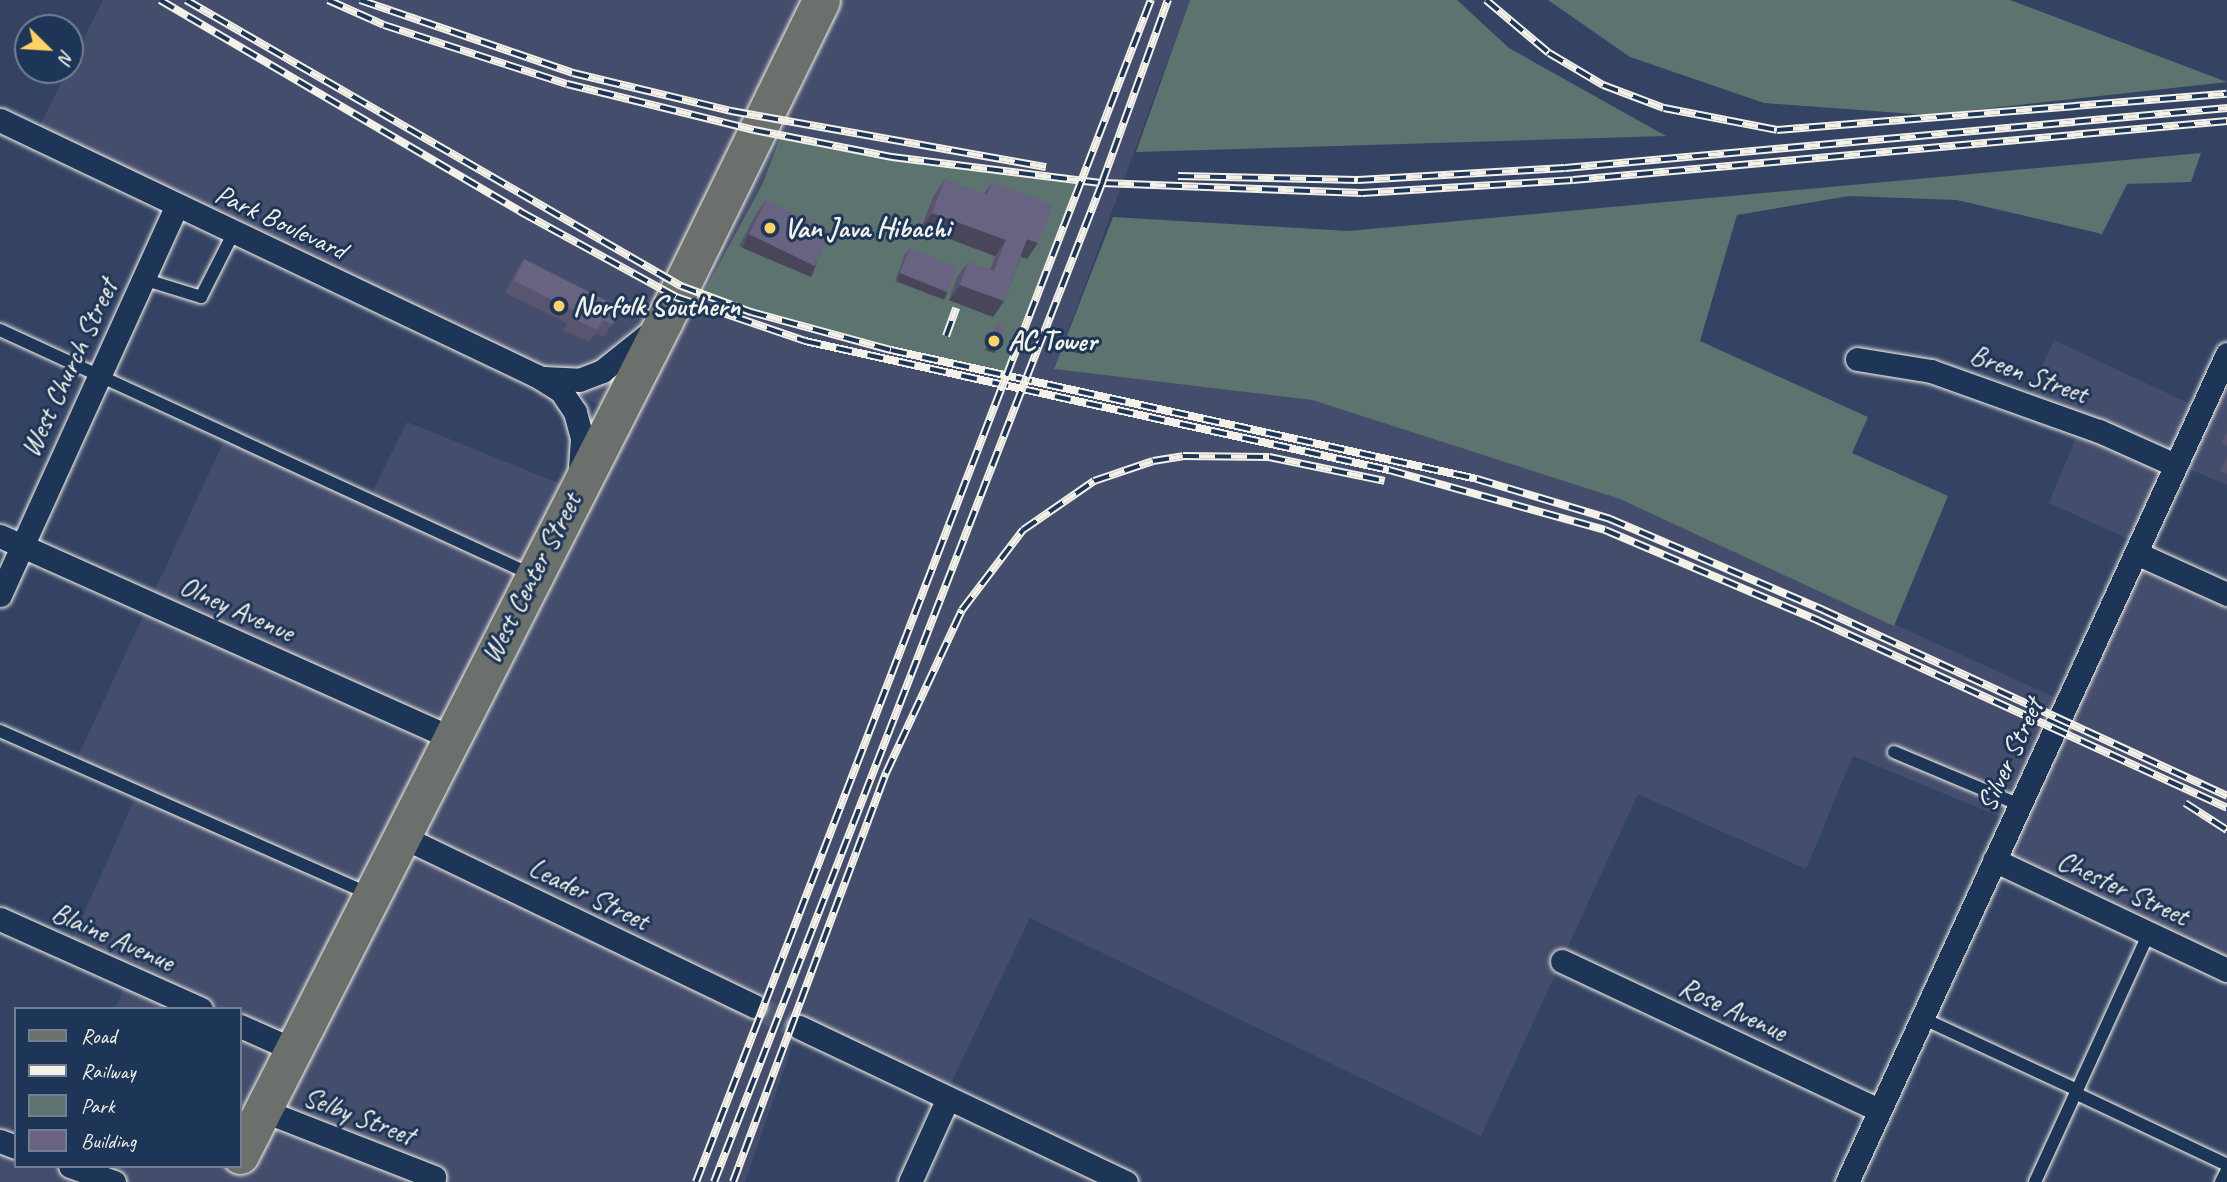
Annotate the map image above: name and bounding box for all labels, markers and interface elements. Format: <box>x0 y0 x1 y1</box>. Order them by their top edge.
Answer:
north arrow <box>14 14 84 84</box>
text: N <box>53 46 80 67</box>
street label: Park Boulevard <box>209 177 353 267</box>
place label: Van Java Hibachi <box>784 211 951 245</box>
marker: Van Java Hibachi <box>762 220 778 236</box>
street label: West Church Street <box>13 273 125 463</box>
place label: Norfolk Southern <box>573 289 740 323</box>
marker: Norfolk Southern <box>551 298 567 314</box>
place label: AC Tower <box>1008 324 1096 358</box>
marker: AC Tower <box>986 333 1002 349</box>
street label: Breen Street <box>1965 337 2093 411</box>
street label: West Center Street <box>474 487 588 669</box>
street label: Olney Avenue <box>175 569 299 649</box>
street label: Silver Street <box>1969 693 2051 817</box>
street label: Chester Street <box>2052 843 2194 933</box>
street label: Leader Street <box>523 850 655 938</box>
street label: Blaine Avenue <box>47 895 179 979</box>
street label: Rose Avenue <box>1674 970 1792 1048</box>
legend <box>14 1007 242 1168</box>
text: Road <box>81 1023 116 1049</box>
text: Railway <box>81 1058 135 1084</box>
street label: Selby Street <box>299 1079 419 1153</box>
text: Park <box>81 1093 114 1119</box>
text: Building <box>81 1128 136 1154</box>

